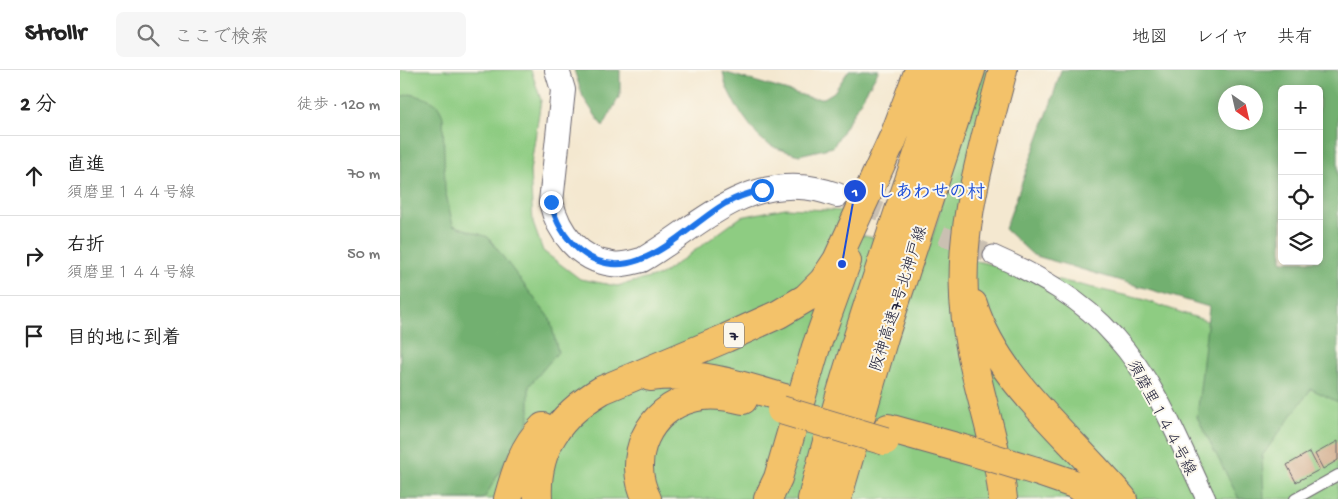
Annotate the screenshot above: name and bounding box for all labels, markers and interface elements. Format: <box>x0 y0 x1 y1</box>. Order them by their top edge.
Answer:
search box <box>116 12 466 57</box>
text: Strollr <box>25 20 86 49</box>
icon: search <box>134 21 162 49</box>
text: ここで検索 <box>174 27 269 50</box>
text: 地図 <box>1132 28 1168 49</box>
text: レイヤ <box>1196 28 1249 49</box>
text: 共有 <box>1277 28 1313 49</box>
north arrow <box>1218 85 1263 130</box>
map controls <box>1278 85 1323 265</box>
button: + <box>1278 85 1323 130</box>
text: 2 分 <box>20 94 56 119</box>
text: 徒歩 · 120 m <box>297 97 380 116</box>
button: − <box>1278 130 1323 175</box>
text: 直進 <box>67 155 105 178</box>
icon: ahead <box>20 162 48 190</box>
text: 70 m <box>347 166 380 185</box>
callout: しあわせの村 <box>842 174 995 207</box>
button: locate <box>1278 175 1323 220</box>
route start <box>751 179 774 202</box>
text: しあわせの村 <box>877 182 985 204</box>
text: 1 <box>851 184 858 202</box>
text: 須磨里１４４号線 <box>67 185 195 204</box>
route end <box>540 191 563 214</box>
button: layers <box>1278 220 1323 265</box>
street label: 阪神高速7号北神戸線 <box>866 223 933 374</box>
text: 右折 <box>67 235 105 258</box>
icon: right <box>20 242 48 270</box>
text: 50 m <box>347 246 380 265</box>
text: 須磨里１４４号線 <box>67 265 195 284</box>
icon: arrive <box>20 322 48 350</box>
road number: 7 <box>724 322 744 348</box>
text: 目的地に到着 <box>67 328 181 351</box>
street label: 須磨里１４４号線 <box>1121 357 1200 480</box>

